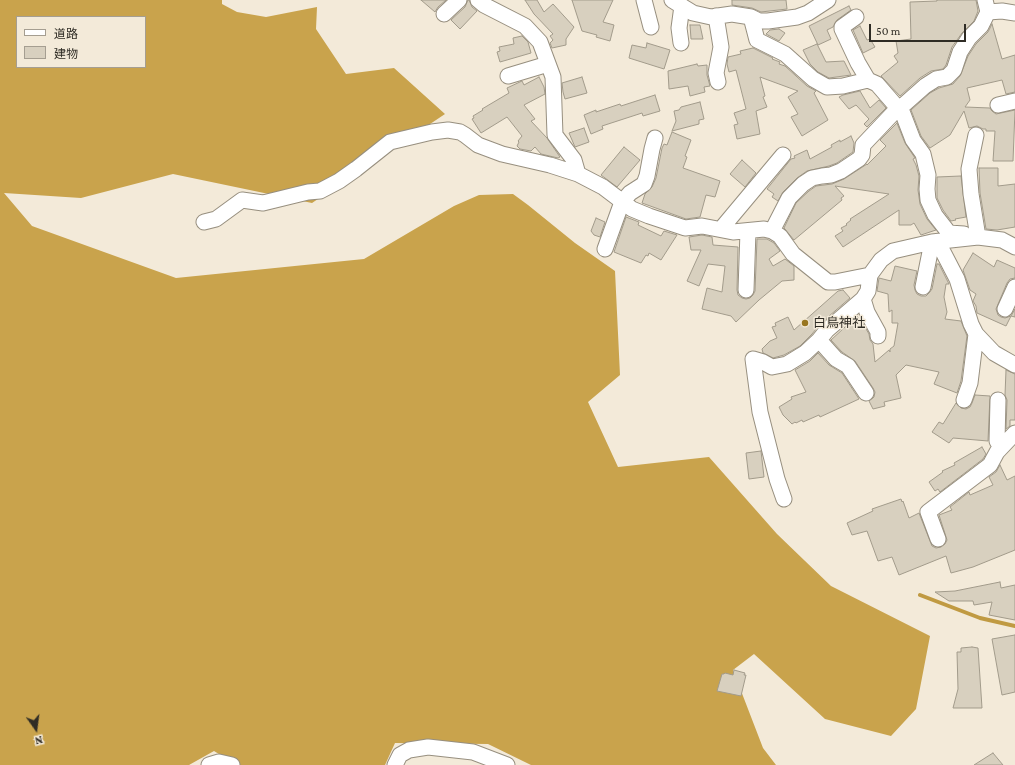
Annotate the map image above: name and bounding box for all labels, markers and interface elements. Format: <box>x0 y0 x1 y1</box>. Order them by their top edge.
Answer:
legend <box>16 16 146 68</box>
scale bar <box>871 16 968 42</box>
text: 50 m <box>876 24 900 38</box>
text: 道路 <box>54 27 78 41</box>
text: 建物 <box>54 47 78 61</box>
place label: 白鳥神社 <box>813 315 865 331</box>
marker: 白鳥神社 <box>800 318 810 328</box>
north arrow <box>16 709 56 749</box>
text: N <box>34 734 44 747</box>

